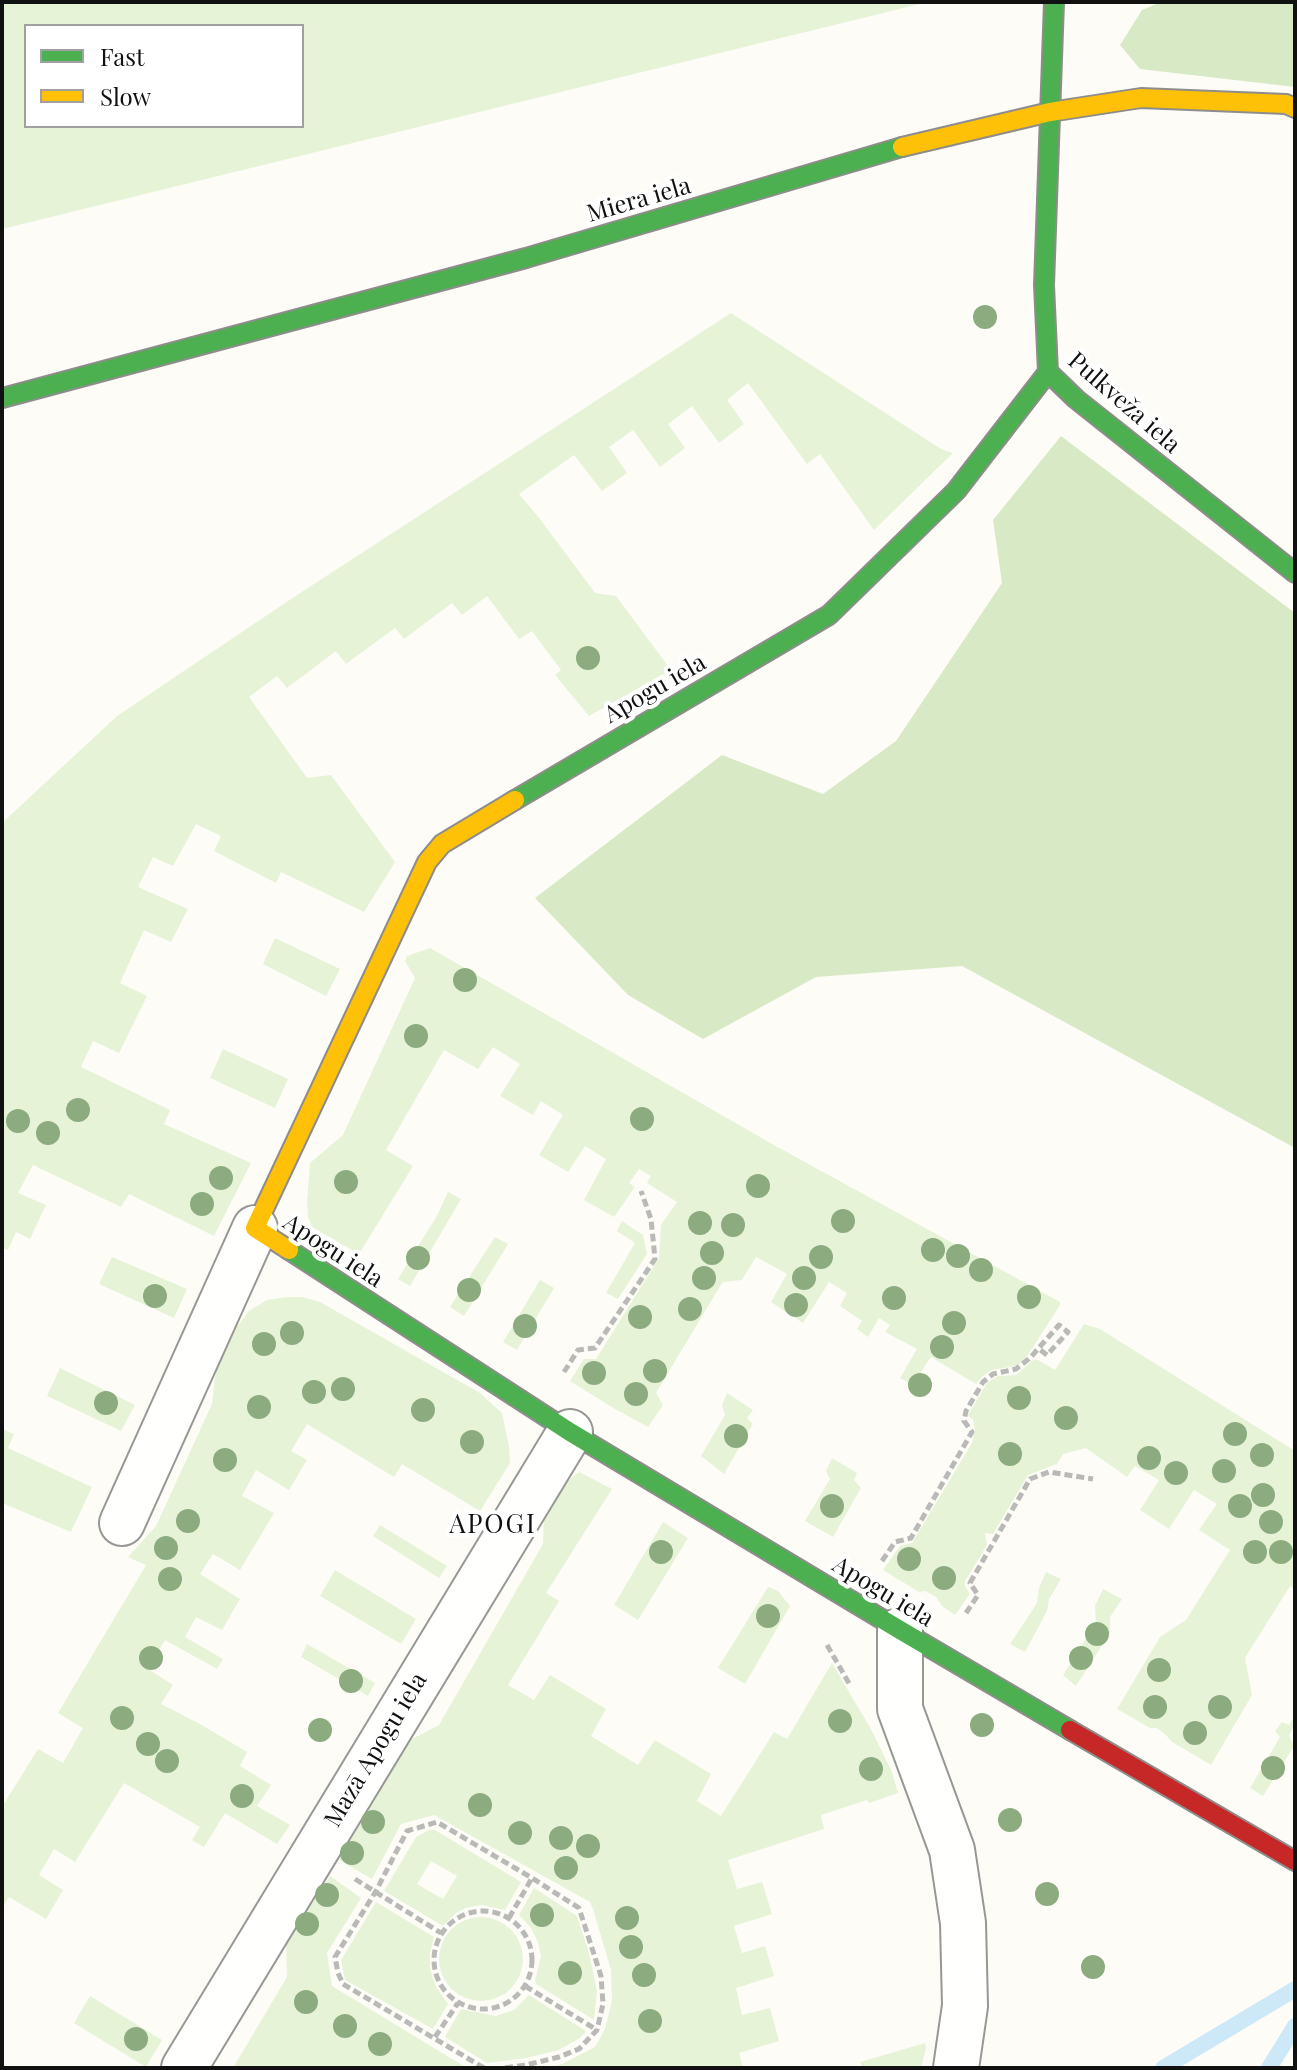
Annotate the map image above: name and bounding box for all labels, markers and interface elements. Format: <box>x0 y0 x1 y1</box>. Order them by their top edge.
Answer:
legend <box>24 24 304 128</box>
text: Fast <box>100 40 145 72</box>
text: Slow <box>100 80 151 112</box>
street label: Miera iela <box>584 171 694 229</box>
street label: Pulkveža iela <box>1062 347 1186 459</box>
street label: Apogu iela <box>599 648 711 730</box>
street label: Apogu iela <box>278 1208 388 1294</box>
district label: APOGI <box>449 1509 537 1541</box>
street label: Apogu iela <box>827 1551 939 1633</box>
street label: Mazā Apogu iela <box>319 1668 433 1832</box>

